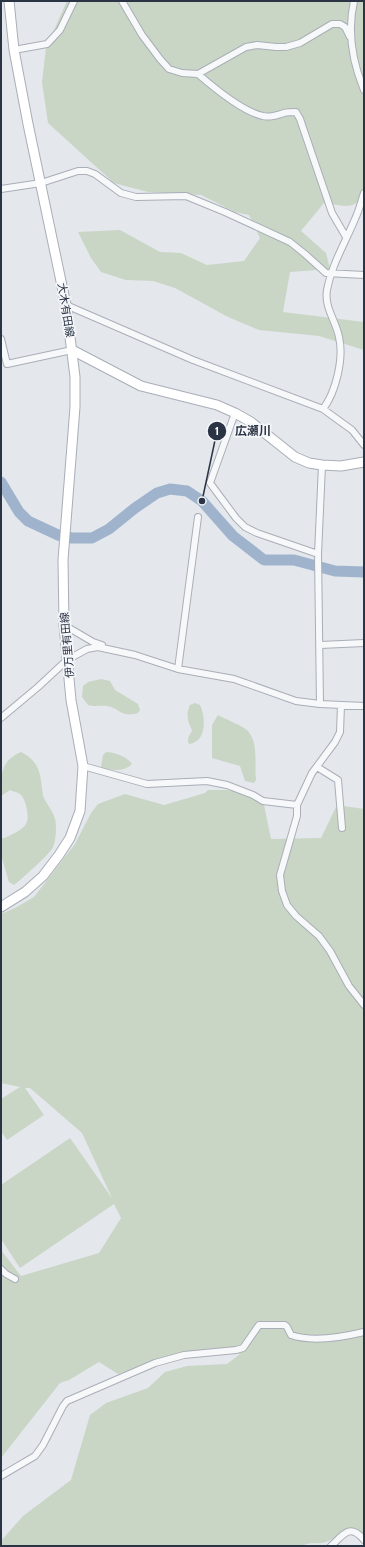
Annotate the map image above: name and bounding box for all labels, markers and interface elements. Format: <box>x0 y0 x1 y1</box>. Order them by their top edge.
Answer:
street label: 大木有田線 <box>55 282 77 338</box>
callout: 広瀬川 <box>207 419 279 443</box>
text: 1 <box>215 423 219 438</box>
text: 広瀬川 <box>235 423 271 438</box>
street label: 伊万里有田線 <box>57 612 77 678</box>

